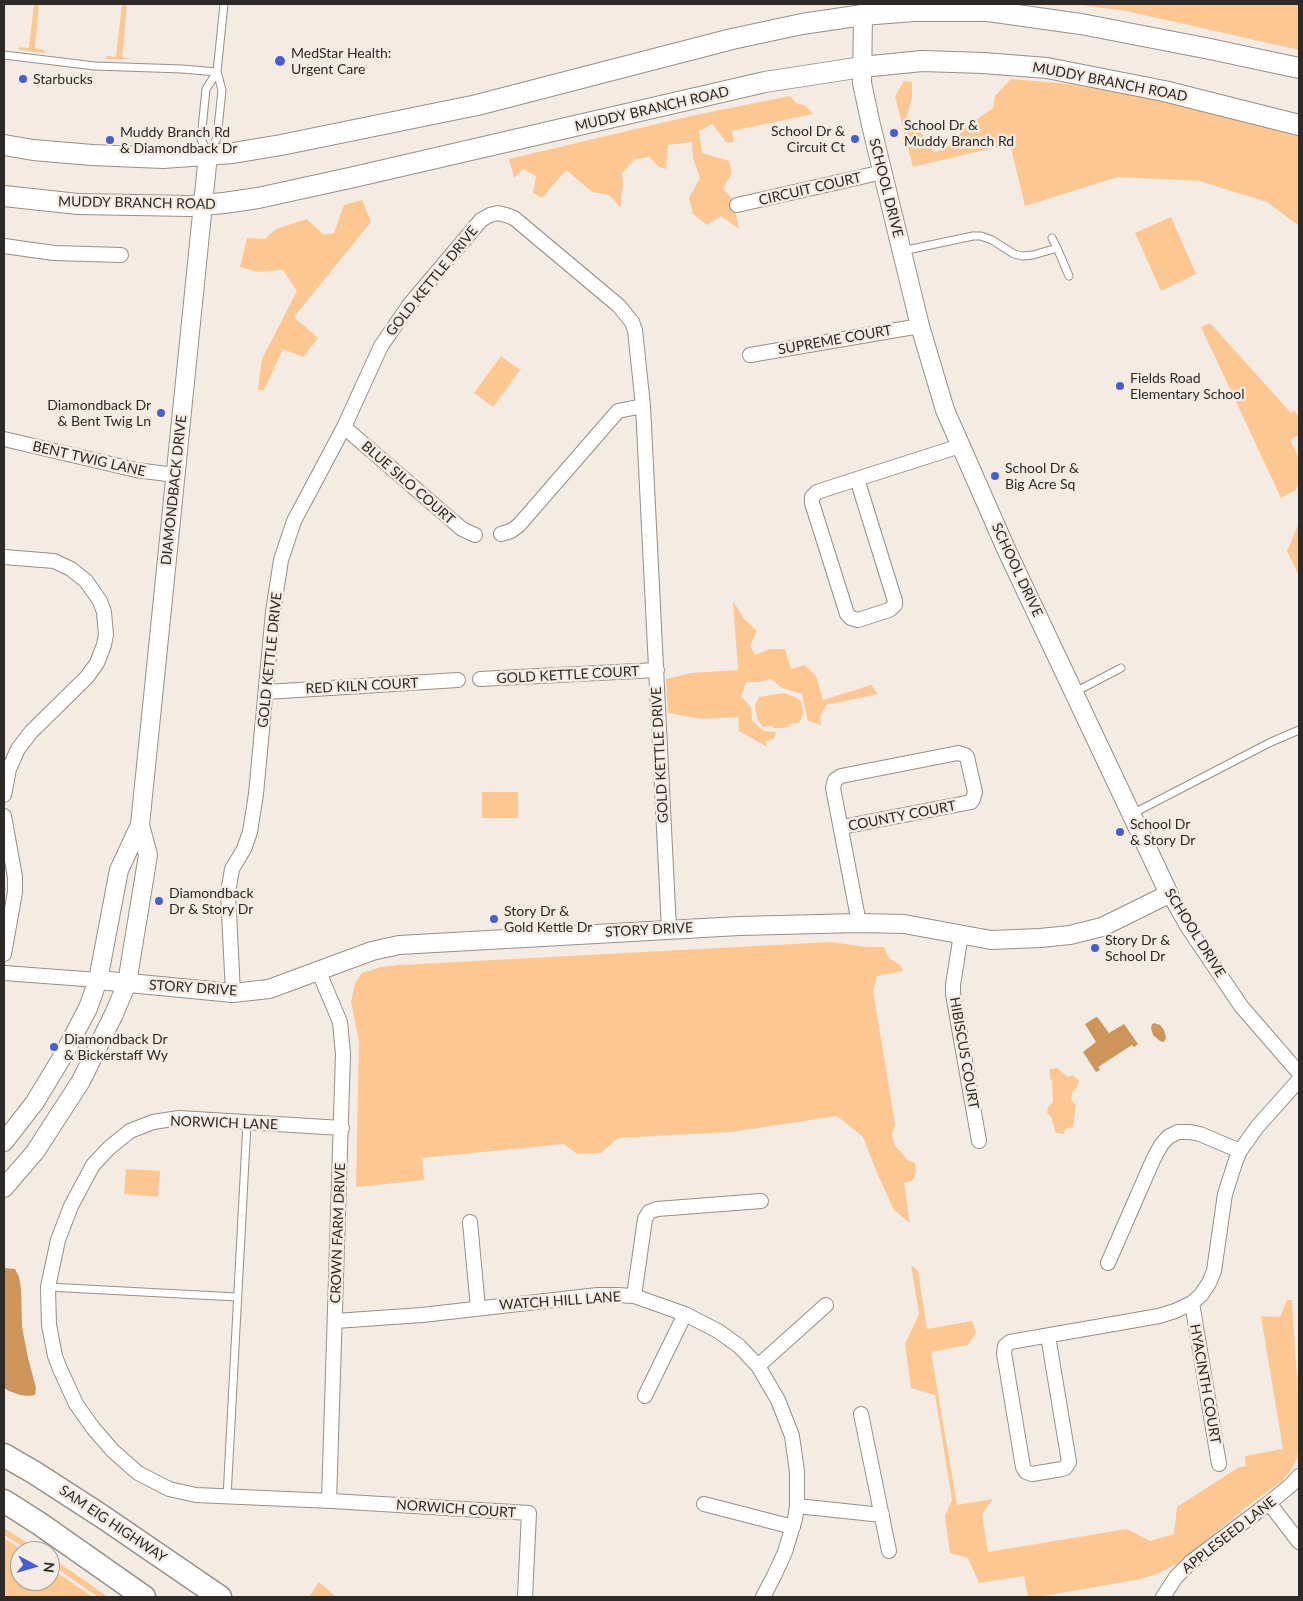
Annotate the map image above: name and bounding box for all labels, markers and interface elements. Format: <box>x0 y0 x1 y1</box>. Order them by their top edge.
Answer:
place label: MedStar Health: Urgent Care <box>291 45 391 78</box>
marker: MedStar Health: Urgent Care <box>273 54 287 68</box>
street label: MUDDY BRANCH ROAD <box>1031 59 1189 105</box>
place label: Starbucks <box>33 71 93 87</box>
marker: Starbucks <box>17 73 29 85</box>
street label: MUDDY BRANCH ROAD <box>573 83 731 135</box>
place label: School Dr & Muddy Branch Rd <box>904 117 1014 150</box>
place label: School Dr & Circuit Ct <box>771 123 845 156</box>
place label: Muddy Branch Rd & Diamondback Dr <box>120 124 237 156</box>
marker: School Dr & Muddy Branch Rd <box>888 127 900 139</box>
marker: School Dr & Circuit Ct <box>849 133 861 145</box>
marker: Muddy Branch Rd & Diamondback Dr <box>104 134 116 146</box>
street label: SCHOOL DRIVE <box>866 137 906 239</box>
street label: CIRCUIT COURT <box>757 169 863 209</box>
street label: MUDDY BRANCH ROAD <box>58 193 216 213</box>
street label: GOLD KETTLE DRIVE <box>383 223 481 339</box>
street label: SUPREME COURT <box>777 322 893 358</box>
place label: Fields Road Elementary School <box>1130 370 1244 402</box>
marker: Fields Road Elementary School <box>1114 380 1126 392</box>
place label: Diamondback Dr & Bent Twig Ln <box>47 397 151 430</box>
marker: Diamondback Dr & Bent Twig Ln <box>155 407 167 419</box>
street label: DIAMONDBACK DRIVE <box>158 414 190 566</box>
street label: BENT TWIG LANE <box>31 438 147 480</box>
street label: BLUE SILO COURT <box>358 438 458 528</box>
place label: School Dr & Big Acre Sq <box>1005 460 1079 492</box>
marker: School Dr & Big Acre Sq <box>989 470 1001 482</box>
street label: SCHOOL DRIVE <box>988 520 1046 620</box>
street label: GOLD KETTLE DRIVE <box>255 591 285 729</box>
street label: GOLD KETTLE COURT <box>496 663 640 687</box>
street label: RED KILN COURT <box>305 675 419 697</box>
street label: GOLD KETTLE DRIVE <box>648 686 672 824</box>
street label: COUNTY COURT <box>847 797 957 835</box>
place label: School Dr & Story Dr <box>1130 816 1195 849</box>
marker: School Dr & Story Dr <box>1114 826 1126 838</box>
place label: Diamondback Dr & Story Dr <box>169 885 254 918</box>
street label: SCHOOL DRIVE <box>1161 885 1229 981</box>
marker: Diamondback Dr & Story Dr <box>153 895 165 907</box>
place label: Story Dr & Gold Kettle Dr <box>504 903 592 936</box>
marker: Story Dr & Gold Kettle Dr <box>488 913 500 925</box>
street label: STORY DRIVE <box>605 919 693 941</box>
place label: Story Dr & School Dr <box>1105 932 1170 964</box>
marker: Story Dr & School Dr <box>1089 942 1101 954</box>
street label: STORY DRIVE <box>148 977 238 999</box>
street label: HIBISCUS COURT <box>946 996 982 1110</box>
place label: Diamondback Dr & Bickerstaff Wy <box>64 1031 168 1064</box>
marker: Diamondback Dr & Bickerstaff Wy <box>48 1041 60 1053</box>
street label: NORWICH LANE <box>170 1113 278 1133</box>
street label: CROWN FARM DRIVE <box>327 1162 349 1304</box>
street label: WATCH HILL LANE <box>499 1288 621 1314</box>
street label: HYACINTH COURT <box>1186 1323 1224 1445</box>
street label: SAM EIG HIGHWAY <box>56 1482 170 1566</box>
street label: APPLESEED LANE <box>1179 1493 1279 1577</box>
street label: NORWICH COURT <box>396 1496 516 1522</box>
north arrow <box>10 1541 60 1591</box>
text: N <box>40 1561 58 1574</box>

